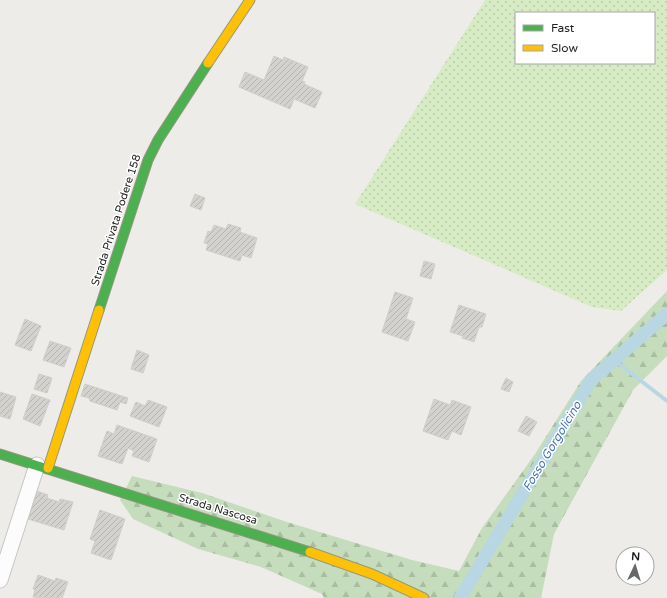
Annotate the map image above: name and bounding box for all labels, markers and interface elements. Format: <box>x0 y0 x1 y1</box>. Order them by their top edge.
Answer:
legend <box>515 12 655 64</box>
text: Fast <box>551 21 575 35</box>
text: Slow <box>551 41 578 55</box>
street label: Strada Privata Podere 158 <box>89 153 143 287</box>
water label: Fosso Gorgolicino <box>520 398 585 493</box>
street label: Strada Nascosa <box>177 491 259 527</box>
north arrow <box>615 546 655 586</box>
text: N <box>631 550 641 563</box>

